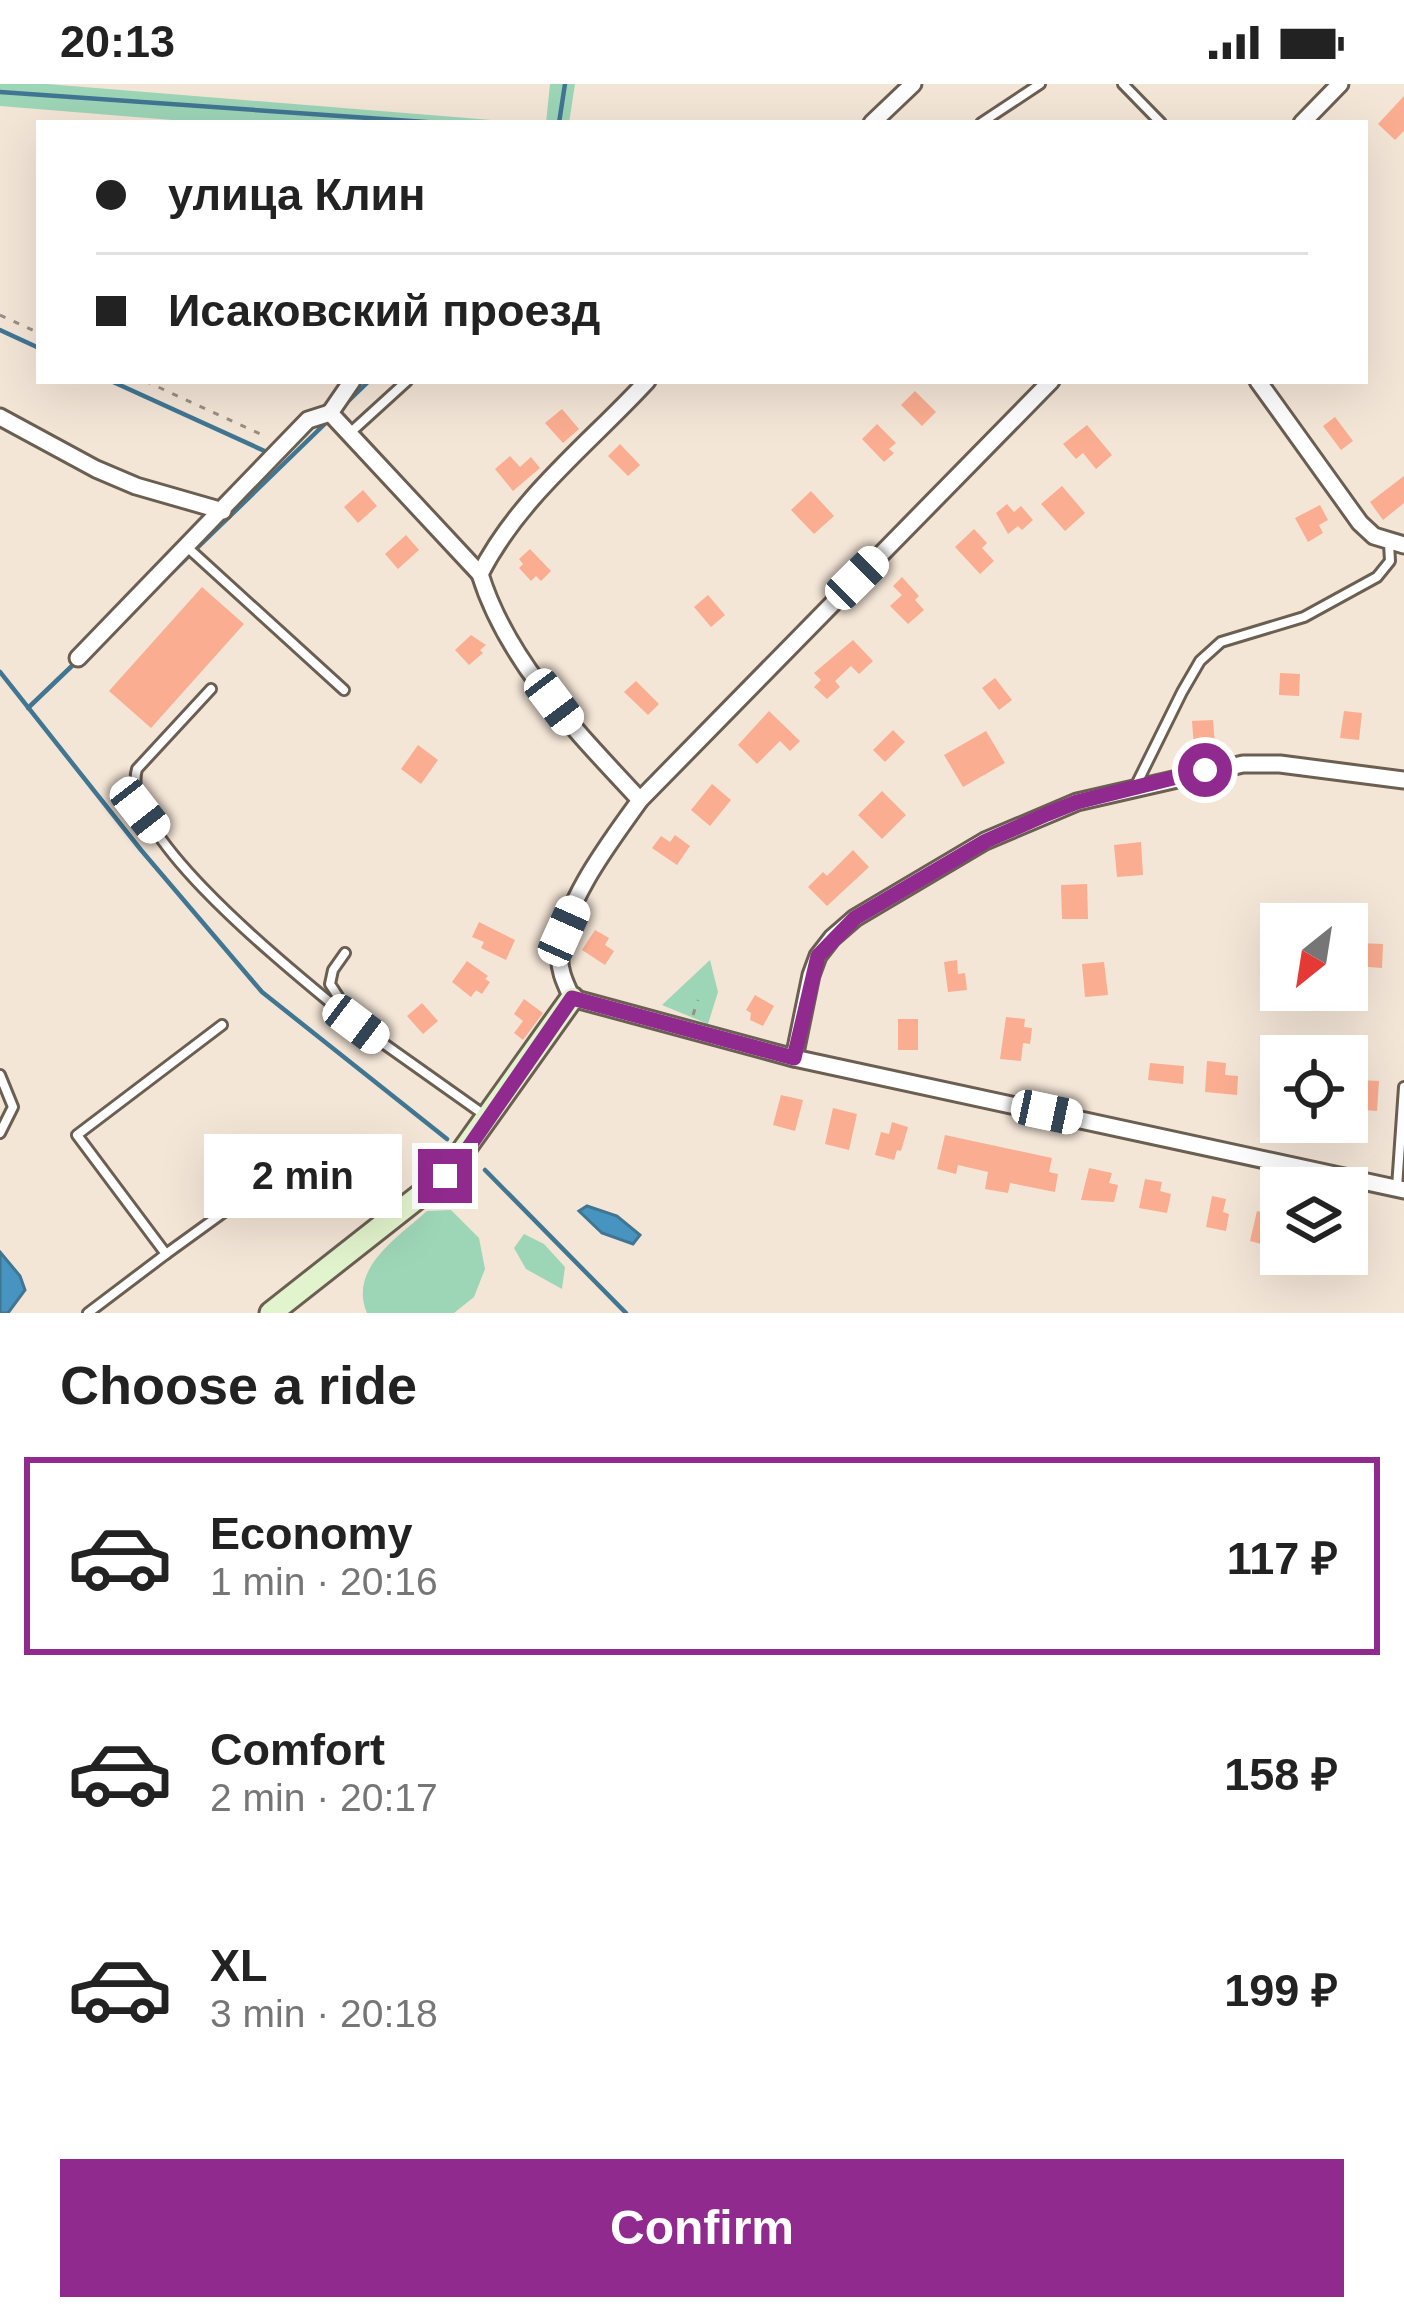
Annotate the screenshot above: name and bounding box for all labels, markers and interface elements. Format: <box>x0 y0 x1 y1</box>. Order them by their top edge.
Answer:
text: 20:13 <box>60 16 175 67</box>
text: улица Клин <box>168 169 425 220</box>
text: Исаковский проезд <box>168 285 600 336</box>
car <box>819 540 895 616</box>
car <box>518 662 590 742</box>
route start <box>1178 743 1232 797</box>
car <box>104 771 176 849</box>
car <box>533 891 595 971</box>
north arrow <box>1260 903 1368 1011</box>
map controls <box>1260 903 1368 1275</box>
car <box>316 988 396 1060</box>
button: locate <box>1260 1035 1368 1143</box>
car <box>1008 1087 1086 1137</box>
callout: 2 min <box>205 1134 403 1218</box>
route end <box>418 1149 472 1203</box>
text: 2 min <box>252 1154 354 1197</box>
button: layers <box>1260 1167 1368 1275</box>
text: Choose a ride <box>60 1355 417 1415</box>
icon: car <box>66 1502 174 1610</box>
text: Economy <box>210 1508 413 1559</box>
text: 117 ₽ <box>1227 1533 1338 1584</box>
text: 1 min · 20:16 <box>210 1560 438 1603</box>
icon: car <box>66 1718 174 1826</box>
text: Comfort <box>210 1724 385 1775</box>
text: 158 ₽ <box>1224 1749 1338 1800</box>
text: 2 min · 20:17 <box>210 1776 438 1819</box>
icon: car <box>66 1934 174 2042</box>
text: XL <box>210 1940 268 1991</box>
text: 199 ₽ <box>1224 1965 1338 2016</box>
text: 3 min · 20:18 <box>210 1992 438 2035</box>
button: Confirm <box>60 2159 1344 2297</box>

